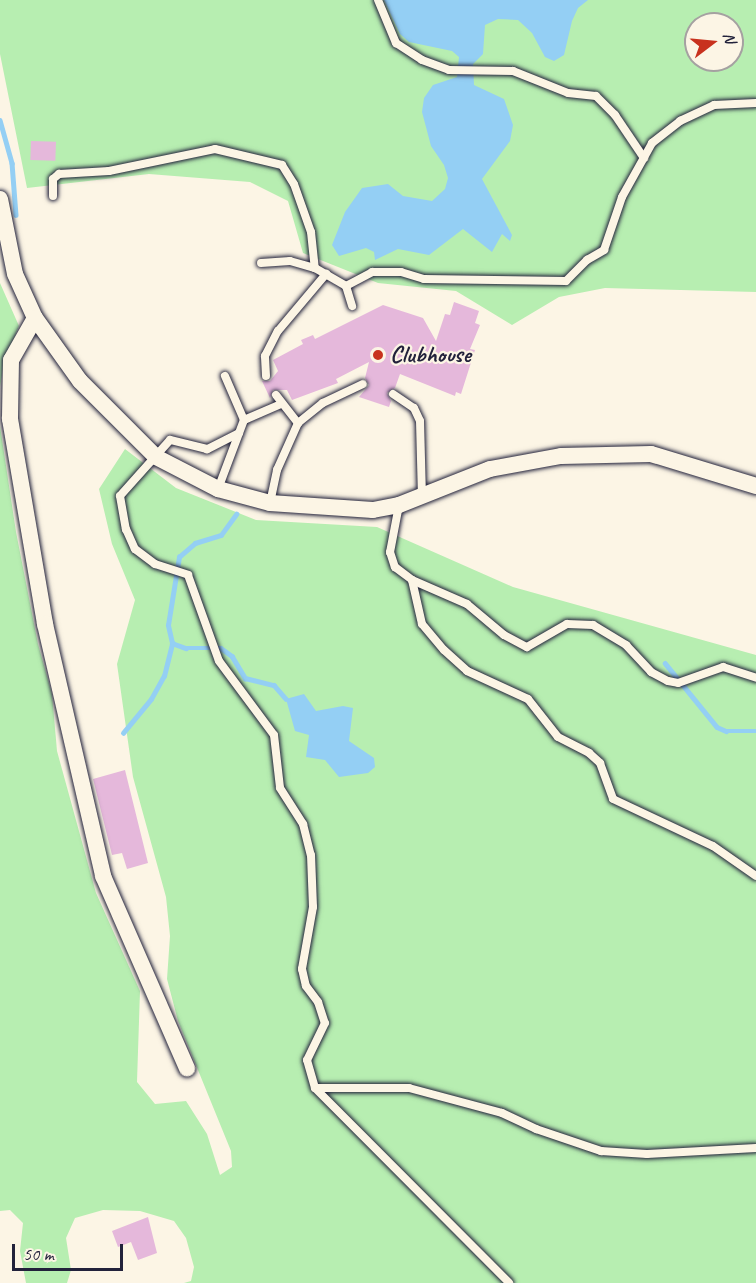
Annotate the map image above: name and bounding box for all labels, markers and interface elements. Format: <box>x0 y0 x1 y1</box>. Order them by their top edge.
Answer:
north arrow <box>684 12 744 72</box>
text: N <box>718 30 740 45</box>
place label: Clubhouse <box>390 341 470 369</box>
marker: Clubhouse <box>371 348 385 362</box>
scale bar <box>15 1232 126 1270</box>
text: 50 m <box>23 1243 54 1265</box>

